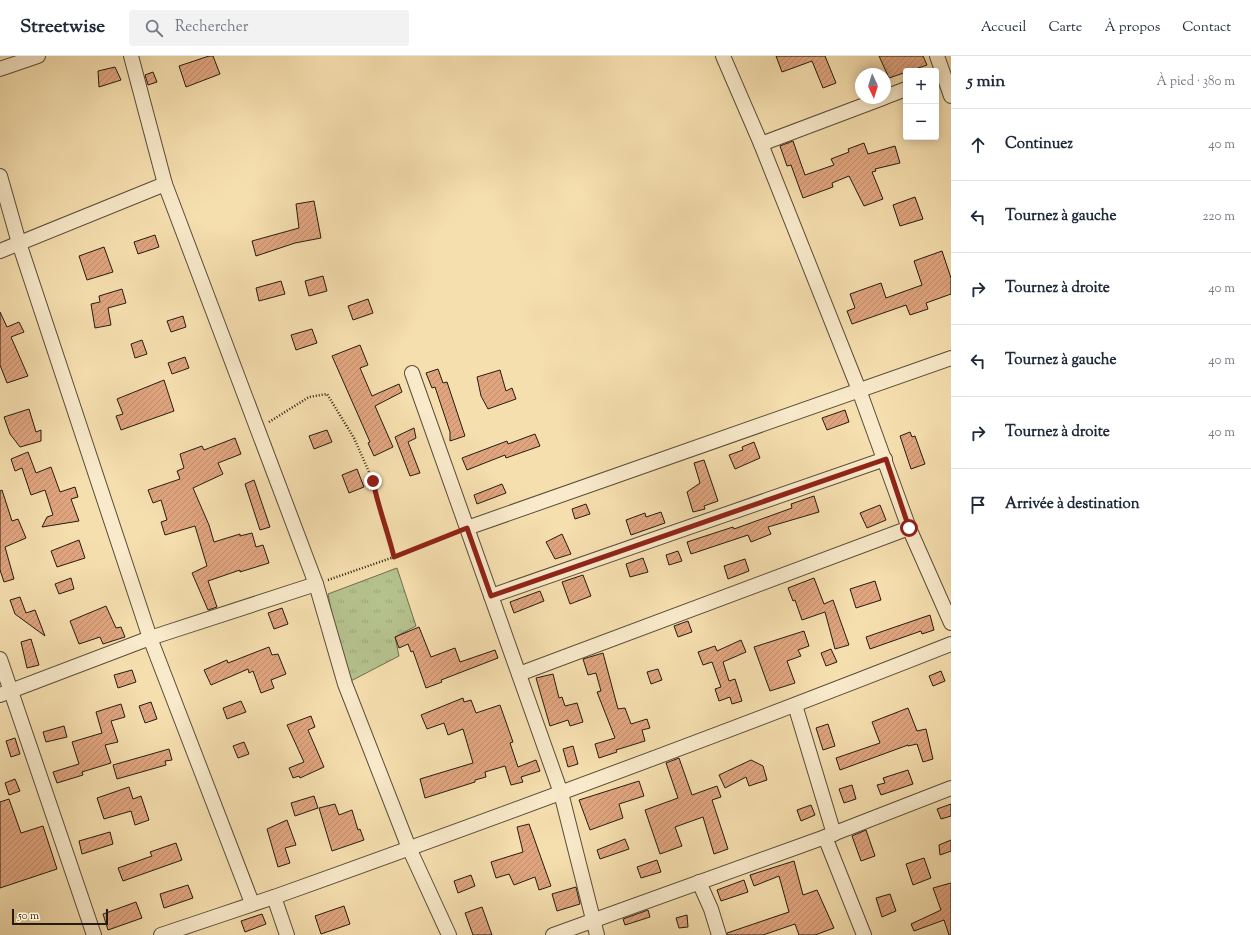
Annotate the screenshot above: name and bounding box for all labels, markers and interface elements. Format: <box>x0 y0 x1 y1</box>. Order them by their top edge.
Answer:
search box <box>129 10 409 46</box>
text: Streetwise <box>20 14 105 41</box>
icon: search <box>143 17 165 39</box>
text: Rechercher <box>175 17 248 38</box>
text: Accueil <box>981 18 1026 38</box>
text: Carte <box>1048 18 1082 38</box>
text: À propos <box>1104 18 1160 38</box>
text: Contact <box>1182 18 1231 38</box>
north arrow <box>855 68 891 104</box>
map controls <box>903 68 939 140</box>
button: + <box>903 68 939 104</box>
text: 5 min <box>967 70 1005 94</box>
text: À pied · 380 m <box>1156 73 1235 91</box>
button: − <box>903 104 939 140</box>
icon: ahead <box>967 134 989 156</box>
text: Continuez <box>1005 134 1073 155</box>
text: 40 m <box>1208 136 1235 154</box>
icon: left <box>967 206 989 228</box>
text: Tournez à gauche <box>1005 206 1116 227</box>
text: 220 m <box>1202 208 1235 226</box>
icon: right <box>967 278 989 300</box>
text: Tournez à droite <box>1005 278 1110 299</box>
text: 40 m <box>1208 280 1235 298</box>
icon: left <box>967 350 989 372</box>
text: Tournez à gauche <box>1005 350 1116 371</box>
text: 40 m <box>1208 352 1235 370</box>
icon: right <box>967 422 989 444</box>
text: Tournez à droite <box>1005 422 1110 443</box>
text: 40 m <box>1208 424 1235 442</box>
route end <box>364 472 382 490</box>
icon: arrive <box>967 494 989 516</box>
text: Arrivée à destination <box>1005 494 1140 515</box>
route start <box>900 519 918 537</box>
scale bar <box>12 907 108 926</box>
text: 50 m <box>18 908 39 924</box>

